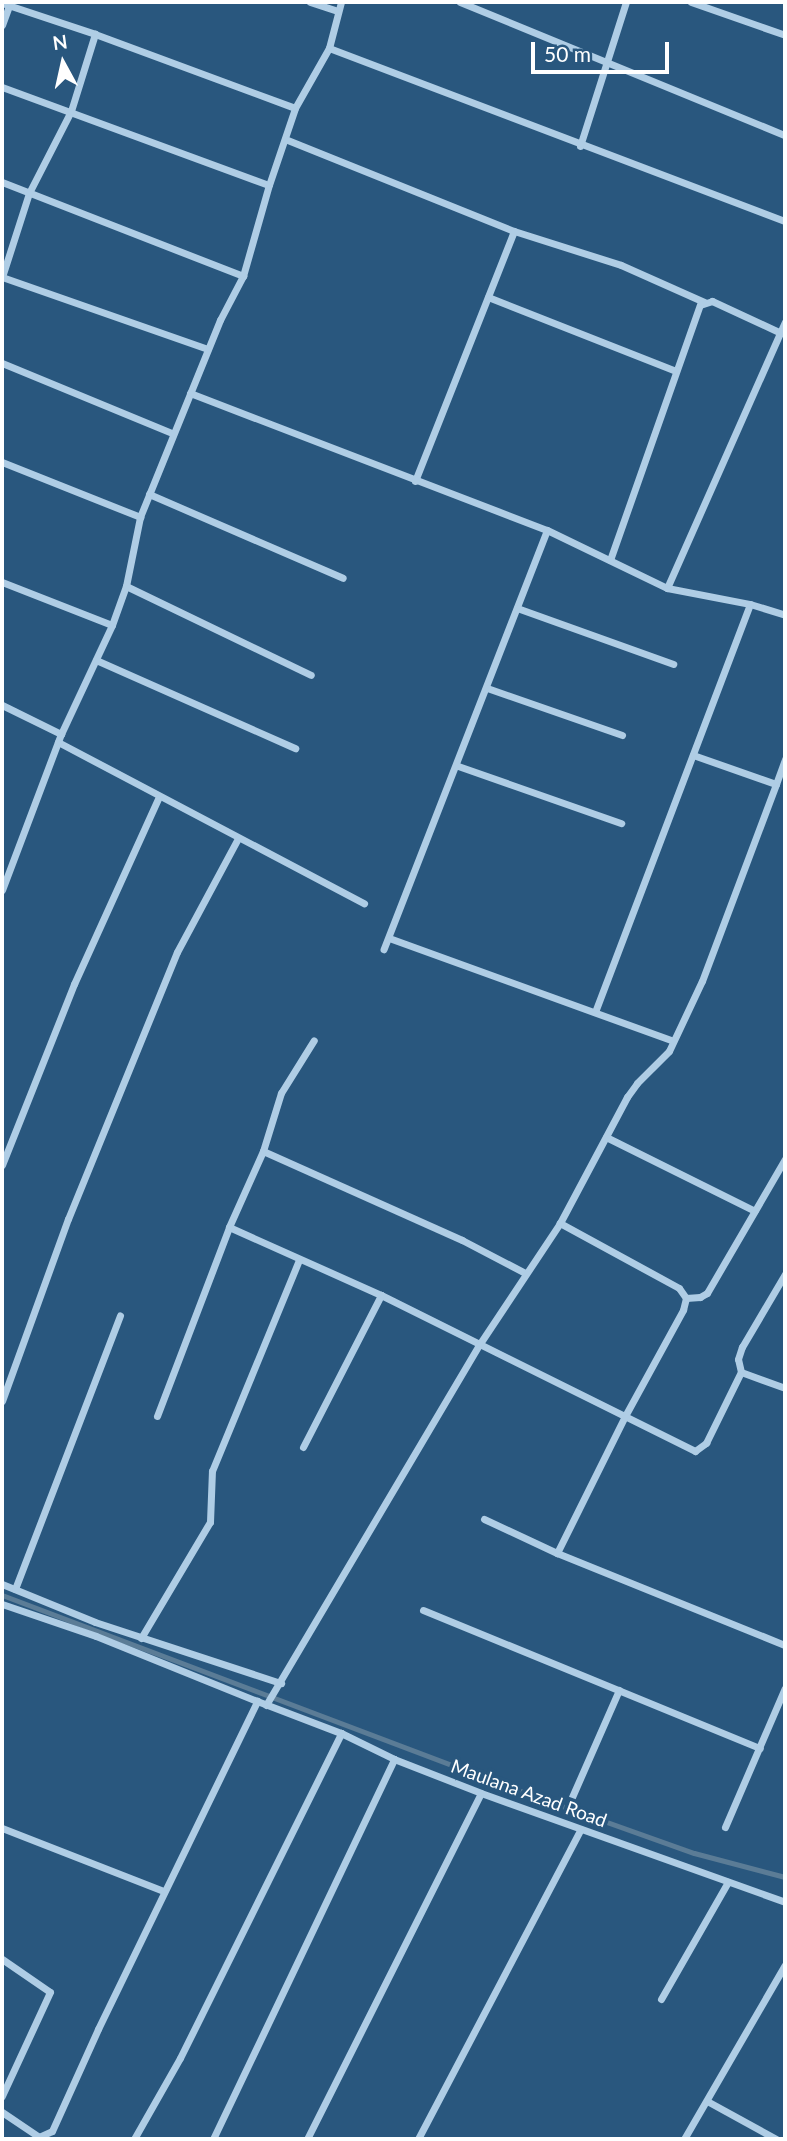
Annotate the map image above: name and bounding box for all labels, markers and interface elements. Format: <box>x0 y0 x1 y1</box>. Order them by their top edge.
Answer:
north arrow <box>28 28 98 98</box>
scale bar <box>535 28 673 72</box>
text: N <box>51 29 69 54</box>
text: 50 m <box>544 41 591 66</box>
street label: Maulana Azad Road <box>448 1754 610 1832</box>

